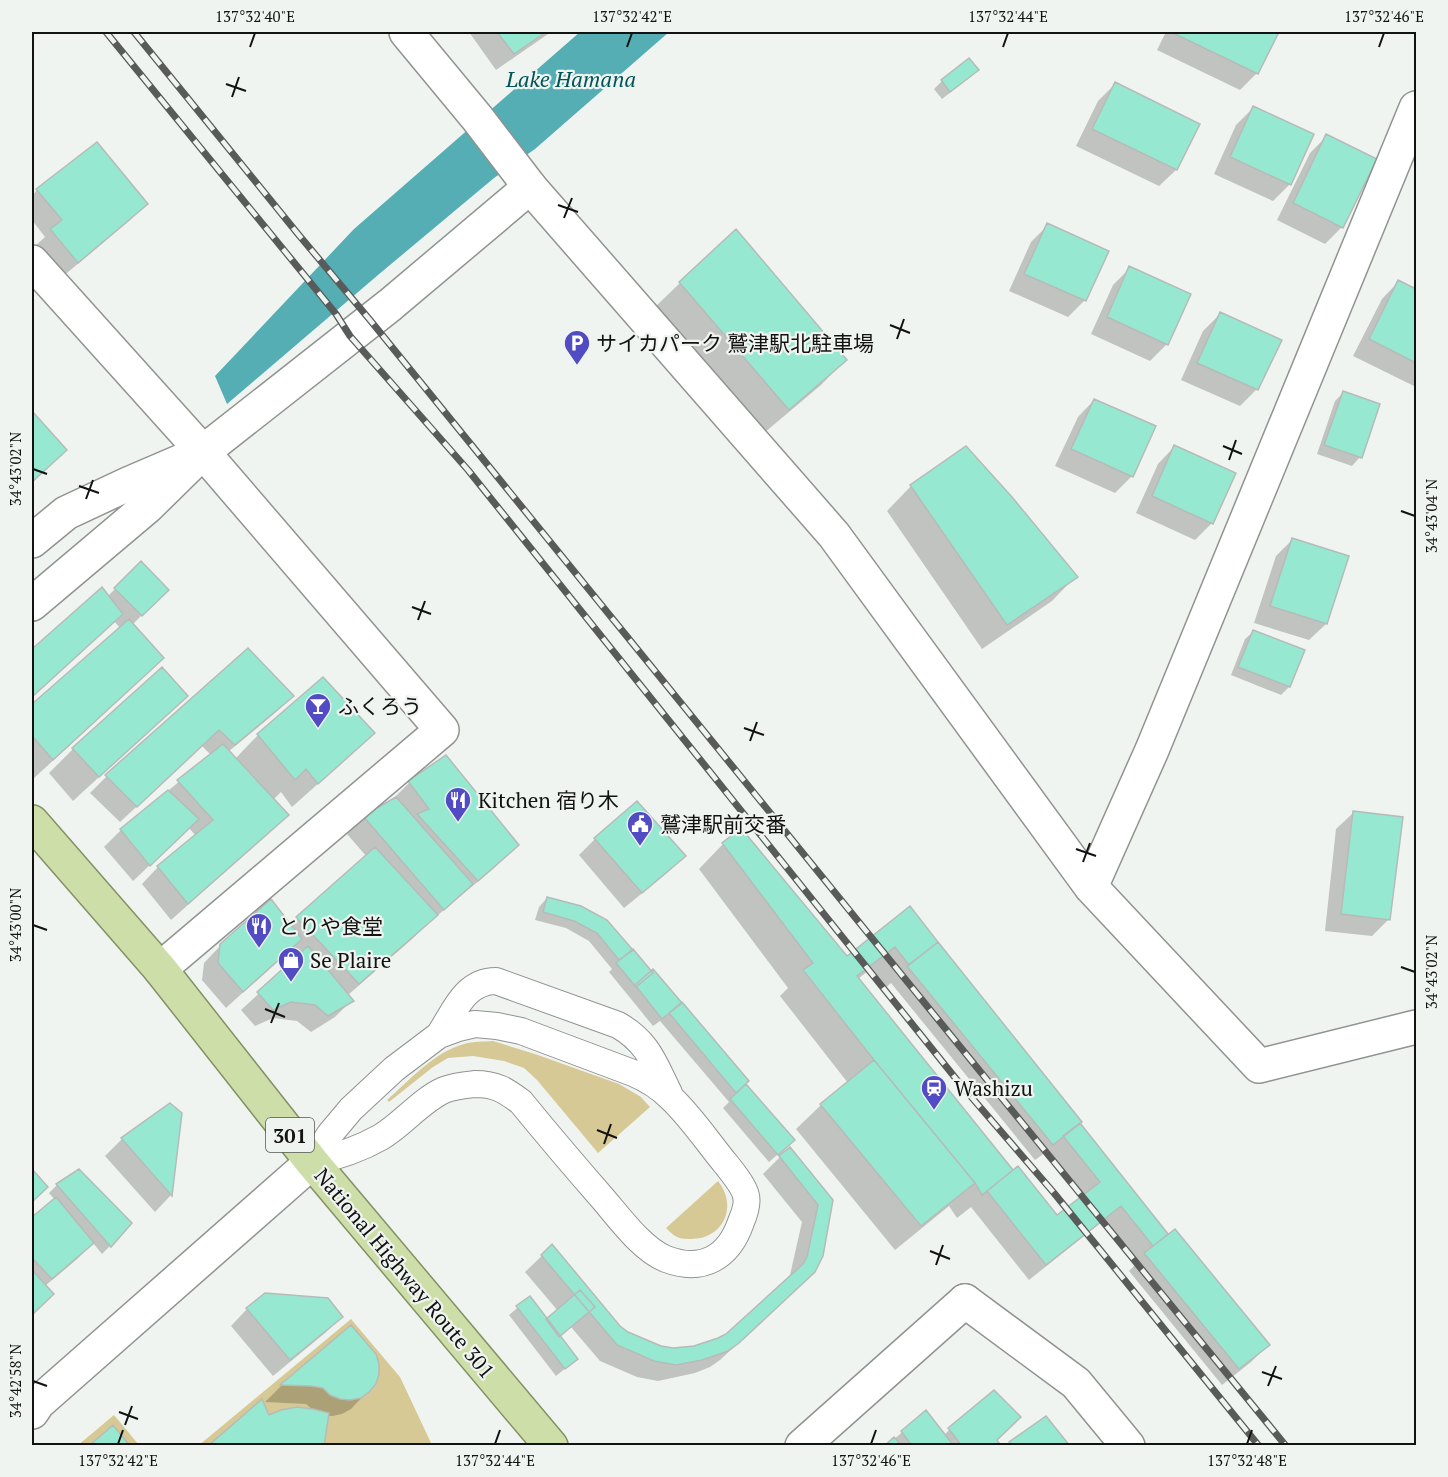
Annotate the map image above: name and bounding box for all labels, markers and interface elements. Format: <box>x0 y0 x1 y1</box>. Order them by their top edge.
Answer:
text: 137°32'40"E <box>215 6 295 26</box>
text: 137°32'42"E <box>592 6 672 26</box>
text: 137°32'44"E <box>968 6 1048 26</box>
text: 137°32'46"E <box>1344 6 1424 26</box>
water label: Lake Hamana <box>505 64 636 93</box>
parking icon: サイカパーク 鷲津駅北駐車場 <box>562 328 592 366</box>
place label: サイカパーク 鷲津駅北駐車場 <box>596 329 874 357</box>
text: 34°43'02"N <box>5 432 25 506</box>
text: 34°43'04"N <box>1421 479 1441 553</box>
bar icon: ふくろう <box>303 691 333 729</box>
place label: ふくろう <box>338 692 422 720</box>
restaurant icon: Kitchen 宿り木 <box>443 785 473 823</box>
place label: Kitchen 宿り木 <box>478 786 619 814</box>
public building icon: 鷲津駅前交番 <box>625 809 655 847</box>
place label: 鷲津駅前交番 <box>660 810 786 838</box>
text: 34°43'00"N <box>5 888 25 962</box>
restaurant icon: とりや食堂 <box>244 911 274 949</box>
place label: とりや食堂 <box>278 912 383 940</box>
text: 34°43'02"N <box>1421 935 1441 1009</box>
shop icon: Se Plaire <box>276 945 306 983</box>
place label: Se Plaire <box>310 946 391 974</box>
station icon: Washizu <box>919 1073 949 1111</box>
place label: Washizu <box>954 1074 1033 1102</box>
road number: 301 <box>266 1118 314 1152</box>
street label: National Highway Route 301 <box>309 1162 501 1384</box>
text: 34°42'58"N <box>5 1344 25 1418</box>
text: 137°32'42"E <box>78 1450 158 1470</box>
text: 137°32'44"E <box>455 1450 535 1470</box>
text: 137°32'46"E <box>831 1450 911 1470</box>
text: 137°32'48"E <box>1207 1450 1287 1470</box>

